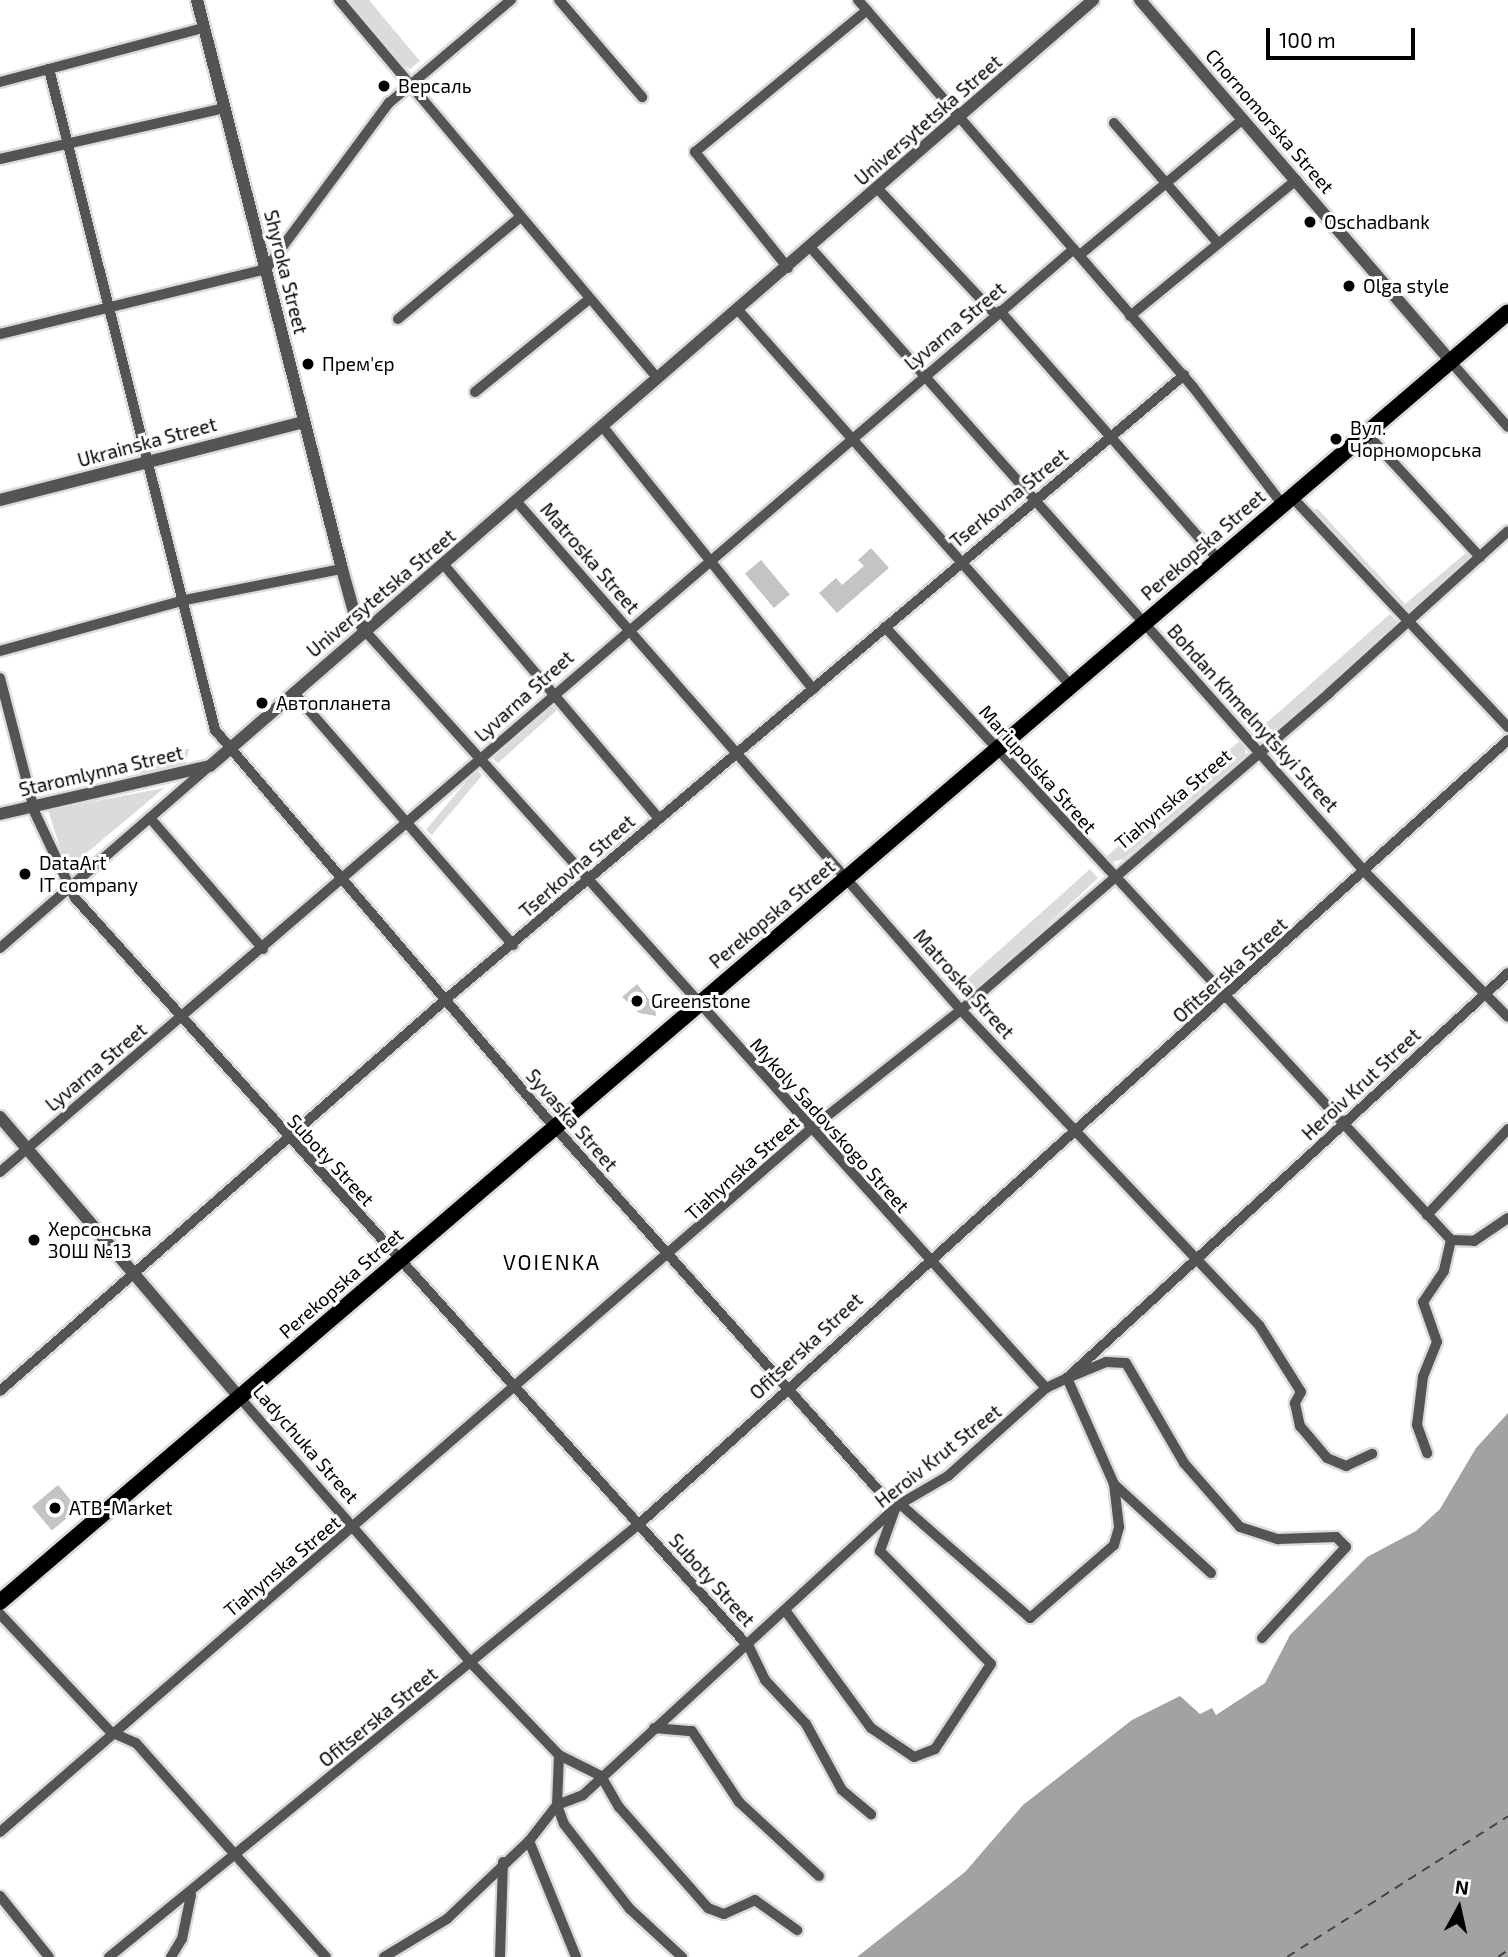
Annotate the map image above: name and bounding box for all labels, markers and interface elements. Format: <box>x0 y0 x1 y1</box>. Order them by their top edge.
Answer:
scale bar <box>1270 14 1419 58</box>
text: 100 m <box>1279 27 1336 52</box>
street label: Chornomorska Street <box>1201 44 1339 198</box>
street label: Universytetska Street <box>850 50 1006 190</box>
place label: Версаль <box>398 75 471 97</box>
marker: Версаль <box>376 78 392 94</box>
street label: Shyroka Street <box>260 208 312 336</box>
place label: Oschadbank <box>1324 211 1430 233</box>
marker: Oschadbank <box>1302 214 1318 230</box>
place label: Olga style <box>1363 275 1449 297</box>
street label: Lyvarna Street <box>900 277 1010 375</box>
marker: Olga style <box>1341 278 1357 294</box>
place label: Прем'єр <box>322 353 395 375</box>
marker: Прем'єр <box>300 356 316 372</box>
street label: Ukrainska Street <box>75 412 219 472</box>
place label: Вул. Чорноморська <box>1350 417 1482 461</box>
marker: Вул. Чорноморська <box>1328 431 1344 447</box>
street label: Tserkovna Street <box>945 443 1073 553</box>
street label: Perekopska Street <box>1136 485 1270 605</box>
street label: Matroska Street <box>536 498 644 618</box>
street label: Universytetska Street <box>302 524 460 662</box>
street label: Bohdan Khmelnytskyi Street <box>1163 620 1343 816</box>
street label: Lyvarna Street <box>470 646 578 746</box>
place label: Автопланета <box>276 692 391 714</box>
marker: Автопланета <box>254 695 270 711</box>
street label: Mariupolska Street <box>974 700 1102 838</box>
street label: Staromlynna Street <box>17 741 185 801</box>
street label: Tiahynska Street <box>1110 744 1236 854</box>
street label: Tserkovna Street <box>515 810 639 922</box>
place label: DataArt IT company <box>39 852 138 896</box>
street label: Perekopska Street <box>705 855 839 973</box>
marker: DataArt IT company <box>17 866 33 882</box>
street label: Ofitserska Street <box>1168 913 1292 1027</box>
street label: Matroska Street <box>909 925 1019 1043</box>
place label: Greenstone <box>651 990 751 1012</box>
marker: Greenstone <box>629 993 645 1009</box>
street label: Lyvarna Street <box>41 1018 151 1116</box>
street label: Heroiv Krut Street <box>1297 1023 1425 1145</box>
street label: Mykoly Sadovskogo Street <box>745 1033 915 1217</box>
street label: Syvaska Street <box>521 1064 623 1176</box>
street label: Suboty Street <box>283 1109 379 1211</box>
street label: Tiahynska Street <box>680 1111 804 1225</box>
place label: Херсонська ЗОШ №13 <box>48 1218 152 1262</box>
street label: Perekopska Street <box>274 1223 408 1343</box>
marker: Херсонська ЗОШ №13 <box>26 1232 42 1248</box>
district label: VOIENKA <box>504 1249 600 1275</box>
street label: Ofitserska Street <box>745 1288 867 1404</box>
street label: Ladychuka Street <box>248 1380 364 1508</box>
street label: Heroiv Krut Street <box>870 1400 1006 1512</box>
place label: ATB-Market <box>69 1497 173 1519</box>
marker: ATB-Market <box>47 1500 63 1516</box>
street label: Tiahynska Street <box>219 1511 345 1621</box>
street label: Suboty Street <box>664 1529 760 1631</box>
street label: Ofitserska Street <box>314 1662 442 1772</box>
north arrow <box>1424 1873 1494 1943</box>
text: N <box>1454 1874 1470 1899</box>

